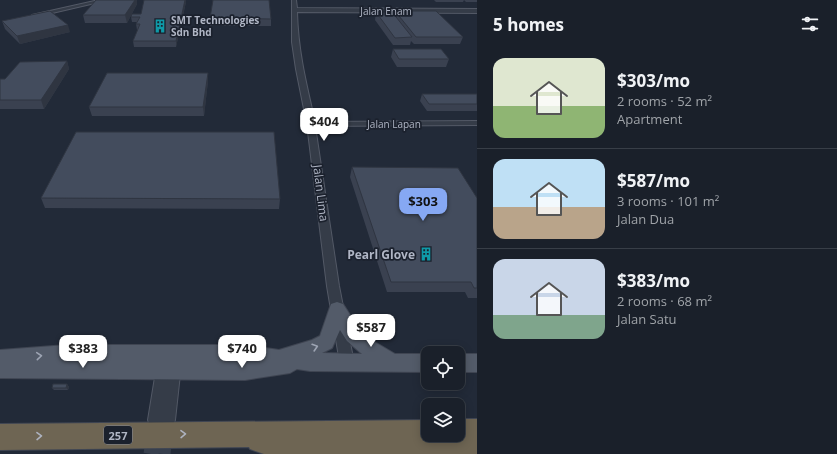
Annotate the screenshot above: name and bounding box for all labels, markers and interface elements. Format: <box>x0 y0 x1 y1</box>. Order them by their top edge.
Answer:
street label: Jalan Enam <box>359 4 412 18</box>
place label: SMT Technologies Sdn Bhd <box>171 13 259 39</box>
text: 5 homes <box>493 13 564 36</box>
icon: filters <box>799 13 821 35</box>
building icon: SMT Technologies Sdn Bhd <box>152 18 168 34</box>
text: $303/mo <box>617 69 690 92</box>
icon: home <box>525 74 573 122</box>
text: 2 rooms · 52 m² <box>617 92 712 110</box>
pin: $404 <box>300 108 348 142</box>
text: Apartment <box>617 110 682 128</box>
text: $404 <box>309 112 339 130</box>
street label: Jalan Lapan <box>366 117 421 131</box>
street label: Jalan Lima <box>309 163 333 222</box>
text: $587/mo <box>617 169 690 192</box>
icon: home <box>525 175 573 223</box>
pin: $303 <box>399 188 447 222</box>
text: $303 <box>408 192 438 210</box>
text: 3 rooms · 101 m² <box>617 192 719 210</box>
text: Jalan Dua <box>617 210 674 228</box>
place label: Pearl Glove <box>347 246 415 263</box>
building icon: Pearl Glove <box>418 246 434 262</box>
text: $383/mo <box>617 269 690 292</box>
icon: home <box>525 275 573 323</box>
text: 2 rooms · 68 m² <box>617 292 712 310</box>
text: Jalan Satu <box>617 310 677 328</box>
pin: $587 <box>347 314 395 348</box>
text: $587 <box>356 318 386 336</box>
pin: $383 <box>59 335 107 369</box>
pin: $740 <box>218 335 266 369</box>
text: $383 <box>68 339 98 357</box>
text: $740 <box>227 339 257 357</box>
one-way arrow <box>311 343 318 352</box>
map controls <box>421 346 465 442</box>
button: locate <box>421 346 465 390</box>
one-way arrow <box>36 351 42 360</box>
button: layers <box>421 398 465 442</box>
road number: 257 <box>104 426 132 444</box>
one-way arrow <box>180 430 186 438</box>
one-way arrow <box>36 432 42 441</box>

